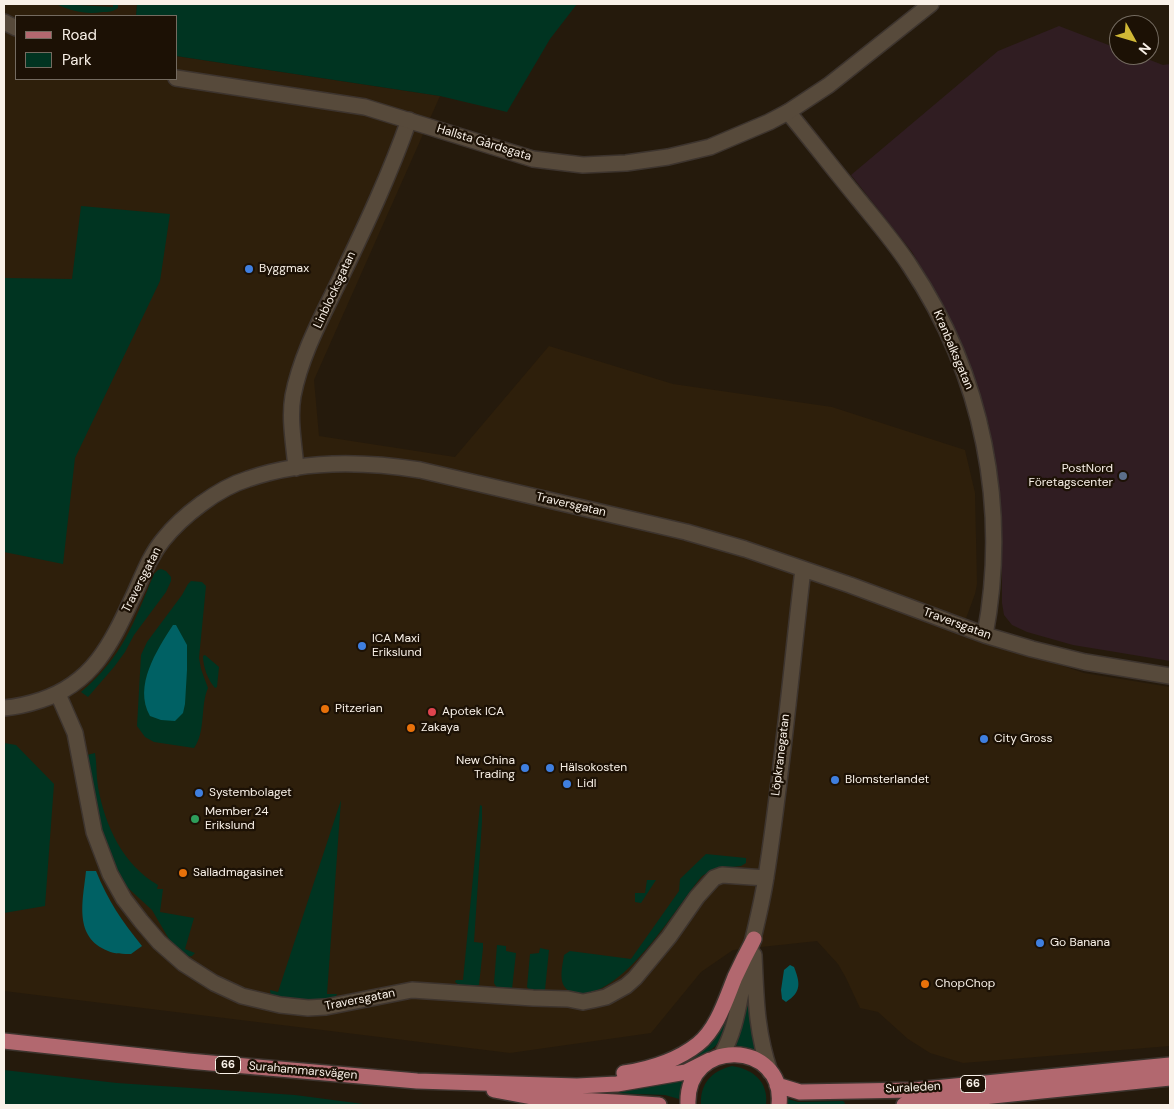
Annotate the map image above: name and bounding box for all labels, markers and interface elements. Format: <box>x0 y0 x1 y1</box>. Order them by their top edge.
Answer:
legend <box>15 15 178 80</box>
north arrow <box>1109 15 1159 65</box>
text: Road <box>62 25 97 45</box>
text: N <box>1135 39 1155 58</box>
text: Park <box>62 50 92 70</box>
street label: Hallsta Gårdsgata <box>435 122 533 164</box>
street label: Linblocksgatan <box>311 249 359 331</box>
place label: Byggmax <box>259 262 309 276</box>
marker: Byggmax <box>243 263 255 275</box>
street label: Kranbalksgatan <box>930 308 976 392</box>
place label: PostNord Företagscenter <box>1029 462 1113 490</box>
marker: PostNord Företagscenter <box>1117 470 1129 482</box>
street label: Traversgatan <box>535 490 607 520</box>
street label: Traversgatan <box>119 545 165 615</box>
street label: Traversgatan <box>921 605 993 643</box>
place label: ICA Maxi Erikslund <box>372 632 422 660</box>
marker: ICA Maxi Erikslund <box>356 640 368 652</box>
place label: Pitzerian <box>335 702 383 716</box>
marker: Pitzerian <box>319 703 331 715</box>
place label: Apotek ICA <box>442 705 504 719</box>
marker: Apotek ICA <box>426 706 438 718</box>
street label: Löpkranegatan <box>769 713 793 797</box>
place label: Zakaya <box>421 721 459 735</box>
marker: Zakaya <box>405 722 417 734</box>
place label: City Gross <box>994 732 1053 746</box>
marker: City Gross <box>978 733 990 745</box>
place label: New China Trading <box>456 754 515 782</box>
place label: Hälsokosten <box>560 761 627 775</box>
marker: New China Trading <box>519 762 531 774</box>
marker: Hälsokosten <box>544 762 556 774</box>
place label: Blomsterlandet <box>845 773 929 787</box>
marker: Blomsterlandet <box>829 774 841 786</box>
place label: Lidl <box>577 777 596 791</box>
marker: Lidl <box>561 778 573 790</box>
place label: Systembolaget <box>209 786 292 800</box>
marker: Systembolaget <box>193 787 205 799</box>
place label: Member 24 Erikslund <box>205 805 269 833</box>
marker: Member 24 Erikslund <box>189 813 201 825</box>
place label: Salladmagasinet <box>193 866 283 880</box>
marker: Salladmagasinet <box>177 867 189 879</box>
place label: Go Banana <box>1050 936 1110 950</box>
marker: Go Banana <box>1034 937 1046 949</box>
place label: ChopChop <box>935 977 995 991</box>
marker: ChopChop <box>919 978 931 990</box>
street label: Traversgatan <box>324 986 396 1014</box>
road number: 66 <box>216 1056 240 1074</box>
street label: Surahammarsvägen <box>248 1059 358 1083</box>
road number: 66 <box>960 1076 986 1092</box>
street label: Suraleden <box>885 1079 941 1097</box>

